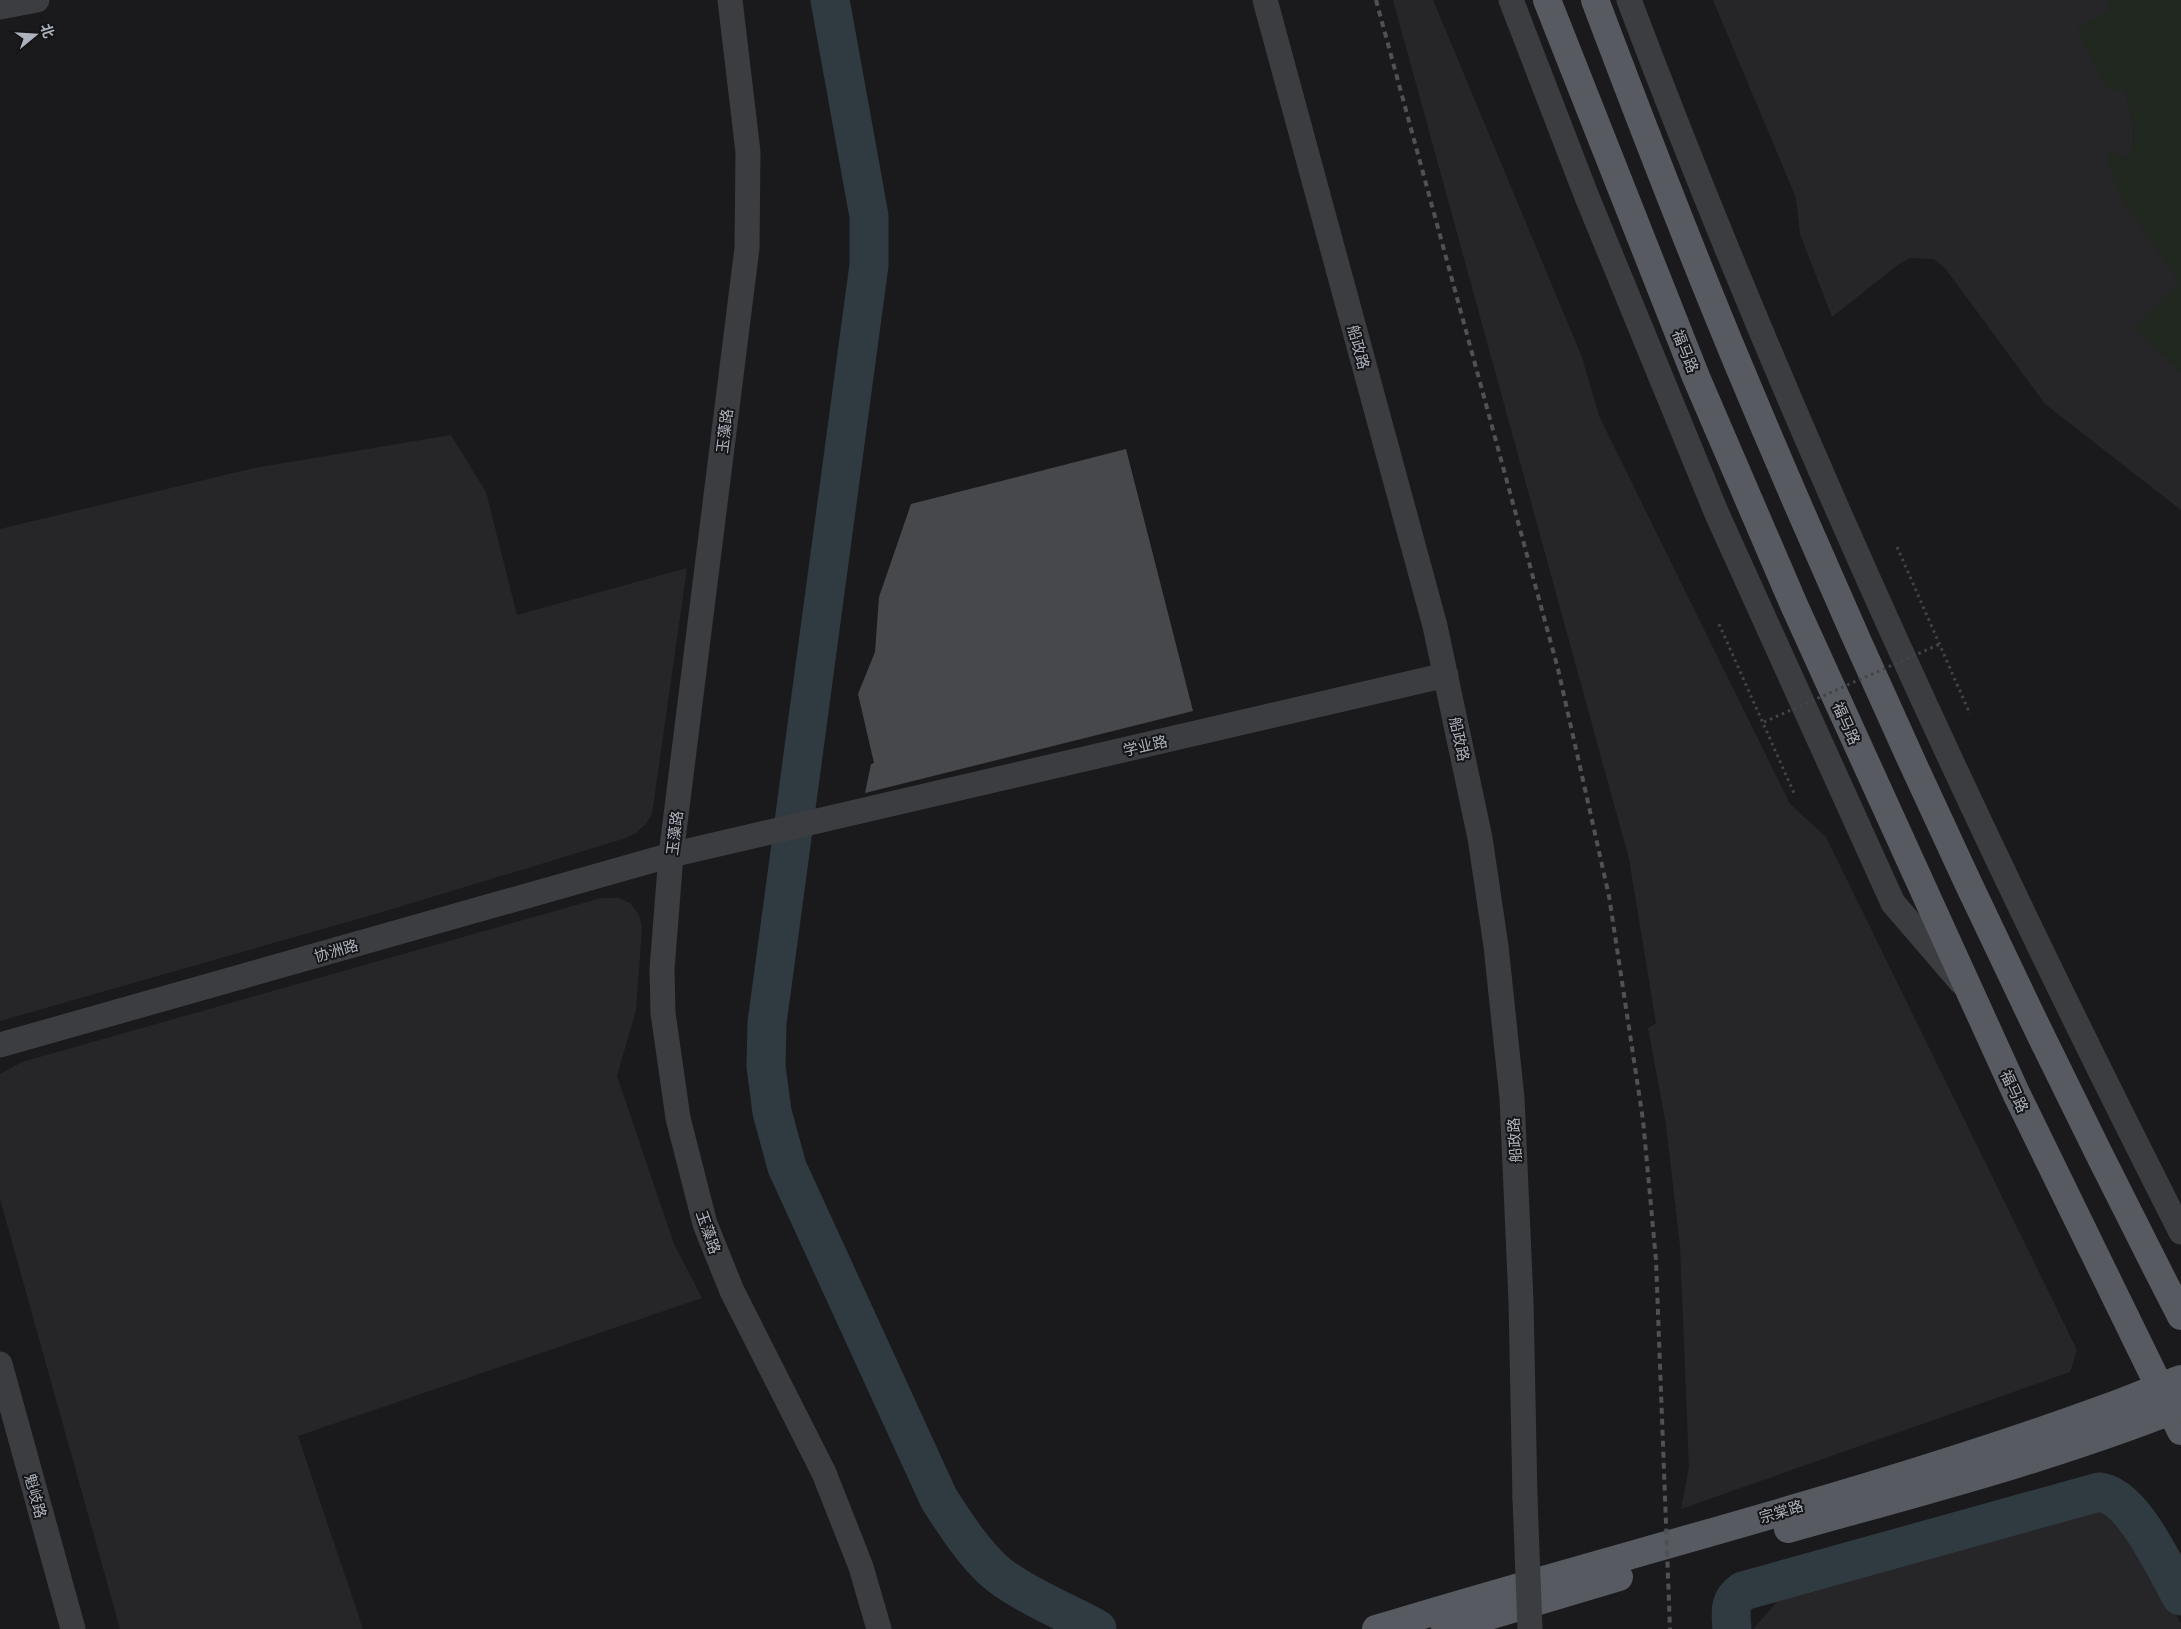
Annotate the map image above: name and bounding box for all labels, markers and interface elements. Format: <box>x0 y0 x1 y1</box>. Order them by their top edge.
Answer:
north arrow <box>10 10 60 60</box>
text: 北 <box>38 22 58 40</box>
street label: 船政路 <box>1344 323 1374 371</box>
street label: 福马路 <box>1669 327 1703 375</box>
street label: 玉藻路 <box>712 408 736 454</box>
street label: 福马路 <box>1830 699 1864 747</box>
street label: 船政路 <box>1447 715 1473 763</box>
street label: 学业路 <box>1121 731 1169 759</box>
street label: 玉藻路 <box>662 810 686 856</box>
street label: 协洲路 <box>312 935 360 965</box>
street label: 福马路 <box>1997 1067 2033 1115</box>
street label: 船政路 <box>1504 1117 1524 1163</box>
street label: 玉藻路 <box>693 1208 725 1256</box>
street label: 魁岐路 <box>21 1472 51 1520</box>
street label: 宗棠路 <box>1757 1496 1805 1526</box>

